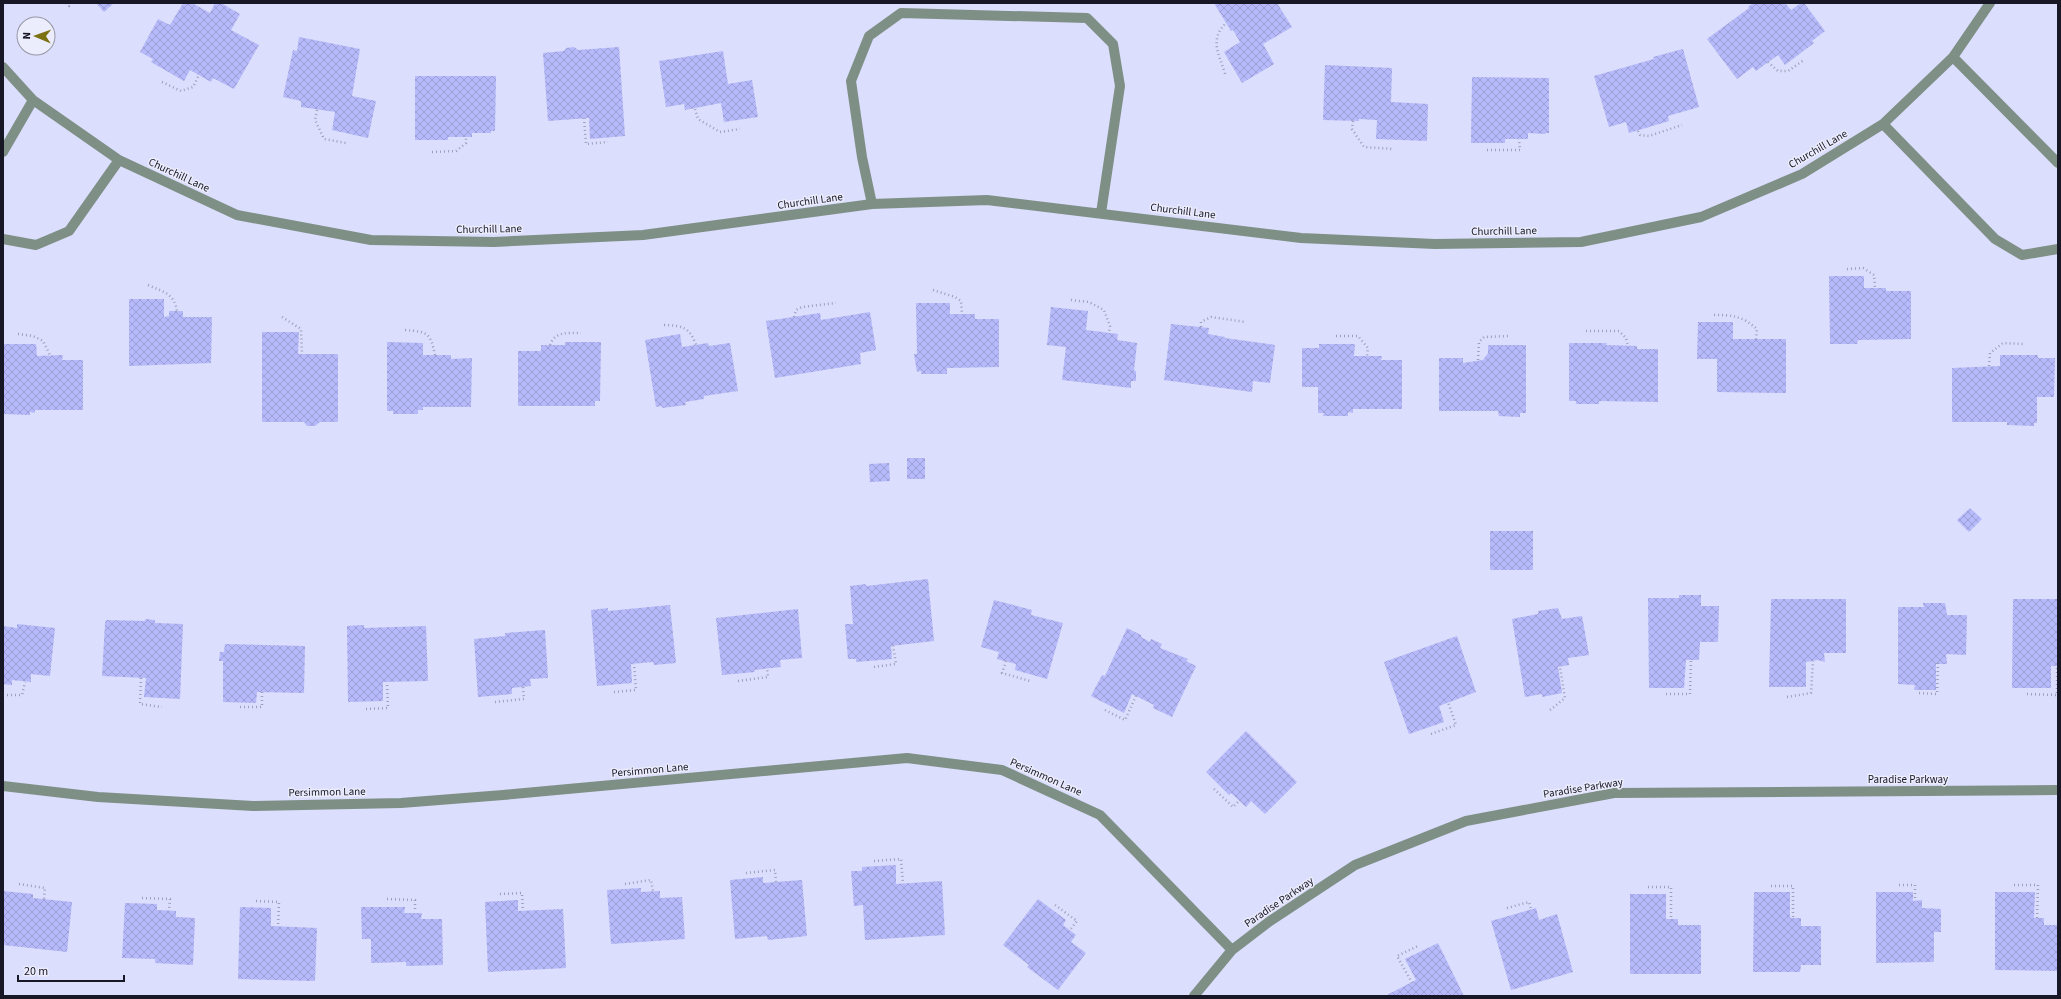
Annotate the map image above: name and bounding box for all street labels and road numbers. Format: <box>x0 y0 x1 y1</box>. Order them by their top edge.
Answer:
street label: Churchill Lane <box>1786 126 1851 172</box>
street label: Churchill Lane <box>146 154 212 196</box>
street label: Churchill Lane <box>776 189 844 213</box>
street label: Churchill Lane <box>1149 200 1217 223</box>
street label: Churchill Lane <box>456 221 523 237</box>
street label: Churchill Lane <box>1471 223 1538 239</box>
street label: Persimmon Lane <box>1008 754 1085 800</box>
street label: Persimmon Lane <box>611 759 690 781</box>
street label: Paradise Parkway <box>1868 772 1948 787</box>
street label: Paradise Parkway <box>1542 774 1624 802</box>
street label: Persimmon Lane <box>288 784 366 800</box>
street label: Paradise Parkway <box>1241 873 1317 931</box>

